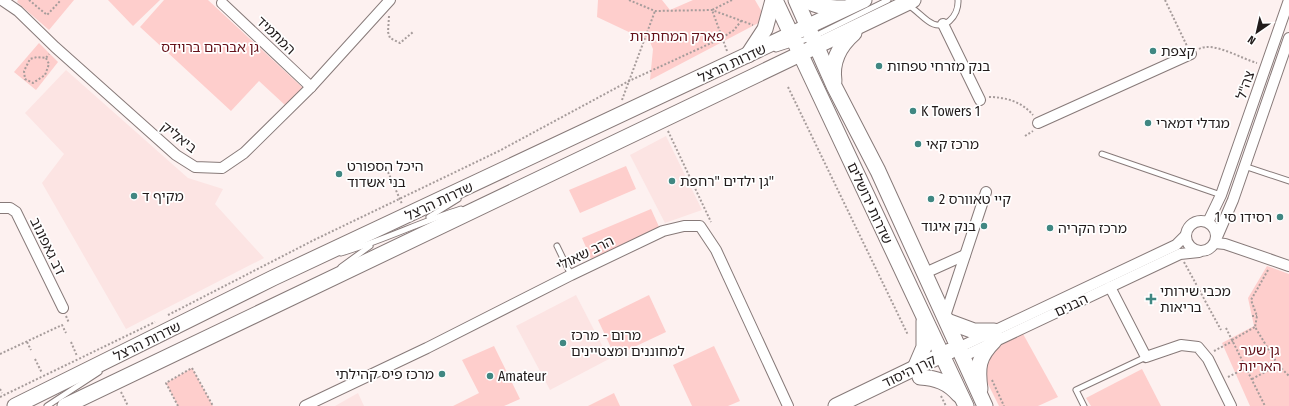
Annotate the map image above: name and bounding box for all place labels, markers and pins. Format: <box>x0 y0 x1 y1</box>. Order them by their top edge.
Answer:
place label: קצפת <box>1161 43 1195 60</box>
marker: קצפת <box>1148 46 1158 56</box>
place label: בנק מזרחי טפחות <box>887 58 990 75</box>
marker: בנק מזרחי טפחות <box>874 61 884 71</box>
place label: K Towers 1 <box>921 103 980 120</box>
marker: K Towers 1 <box>908 106 918 116</box>
place label: מגדלי דמארי <box>1156 115 1230 132</box>
marker: מגדלי דמארי <box>1143 118 1153 128</box>
place label: מרכז קאי <box>926 136 979 153</box>
marker: מרכז קאי <box>913 139 923 149</box>
place label: היכל הספורט בני אשדוד <box>347 158 424 191</box>
marker: היכל הספורט בני אשדוד <box>334 169 344 179</box>
place label: גן ילדים "רחפת" <box>680 173 774 190</box>
marker: גן ילדים "רחפת" <box>667 176 677 186</box>
place label: מקיף ד <box>142 188 184 205</box>
marker: מקיף ד <box>129 191 139 201</box>
place label: קיי טאוורס 2 <box>939 191 1011 208</box>
marker: קיי טאוורס 2 <box>926 194 936 204</box>
place label: רסידו סי 1 <box>1215 209 1272 226</box>
marker: רסידו סי 1 <box>1275 212 1285 222</box>
place label: בנק איגוד <box>921 218 976 235</box>
place label: מרכז הקריה <box>1058 220 1127 237</box>
marker: בנק איגוד <box>979 221 989 231</box>
marker: מרכז הקריה <box>1045 223 1055 233</box>
place label: מכבי שירותי בריאות <box>1160 283 1231 316</box>
marker: מכבי שירותי בריאות <box>1145 293 1157 305</box>
place label: מרום - מרכז למחוננים ומצטיינים <box>571 327 685 360</box>
marker: מרום - מרכז למחוננים ומצטיינים <box>558 338 568 348</box>
place label: מרכז פיס קהילתי <box>335 366 434 383</box>
place label: Amateur <box>498 368 547 385</box>
marker: מרכז פיס קהילתי <box>437 369 447 379</box>
marker: Amateur <box>485 371 495 381</box>

